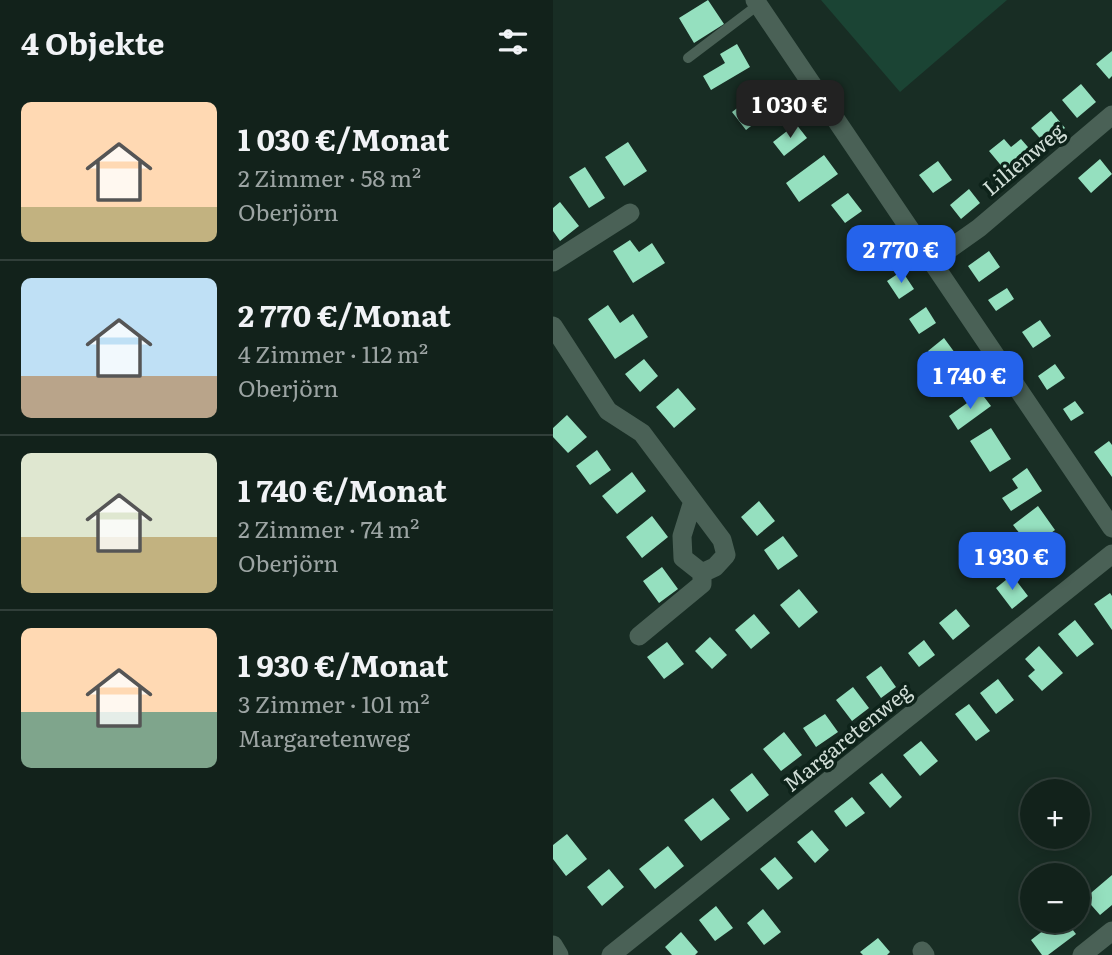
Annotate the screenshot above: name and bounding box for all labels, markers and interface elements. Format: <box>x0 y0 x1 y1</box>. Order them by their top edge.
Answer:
text: 4 Objekte <box>21 20 165 64</box>
icon: filters <box>494 23 532 61</box>
pin: 1 030 € <box>725 80 855 140</box>
text: 1 030 € <box>752 86 828 120</box>
street label: Lilienweg <box>975 114 1070 202</box>
text: 1 030 €/Monat <box>238 116 449 160</box>
icon: home <box>77 130 161 214</box>
text: 2 Zimmer · 58 m² <box>238 160 421 194</box>
text: Oberjörn <box>238 194 339 228</box>
pin: 2 770 € <box>836 226 966 285</box>
text: 2 770 € <box>863 231 939 265</box>
text: 2 770 €/Monat <box>238 292 451 336</box>
icon: home <box>77 306 161 390</box>
text: 4 Zimmer · 112 m² <box>238 336 428 370</box>
pin: 1 740 € <box>905 352 1035 411</box>
text: 1 740 € <box>933 357 1007 391</box>
text: Oberjörn <box>238 370 339 404</box>
text: 1 740 €/Monat <box>238 467 447 511</box>
icon: home <box>77 481 161 565</box>
text: 2 Zimmer · 74 m² <box>238 511 420 545</box>
pin: 1 930 € <box>947 532 1077 592</box>
text: 1 930 € <box>975 538 1049 572</box>
text: Oberjörn <box>238 545 339 579</box>
text: 1 930 €/Monat <box>238 642 448 686</box>
icon: home <box>77 656 161 740</box>
street label: Margaretenweg <box>776 674 917 798</box>
text: 3 Zimmer · 101 m² <box>238 686 430 720</box>
text: Margaretenweg <box>238 720 410 754</box>
map controls <box>1020 779 1090 933</box>
button: + <box>1020 779 1090 849</box>
button: − <box>1020 863 1090 933</box>

